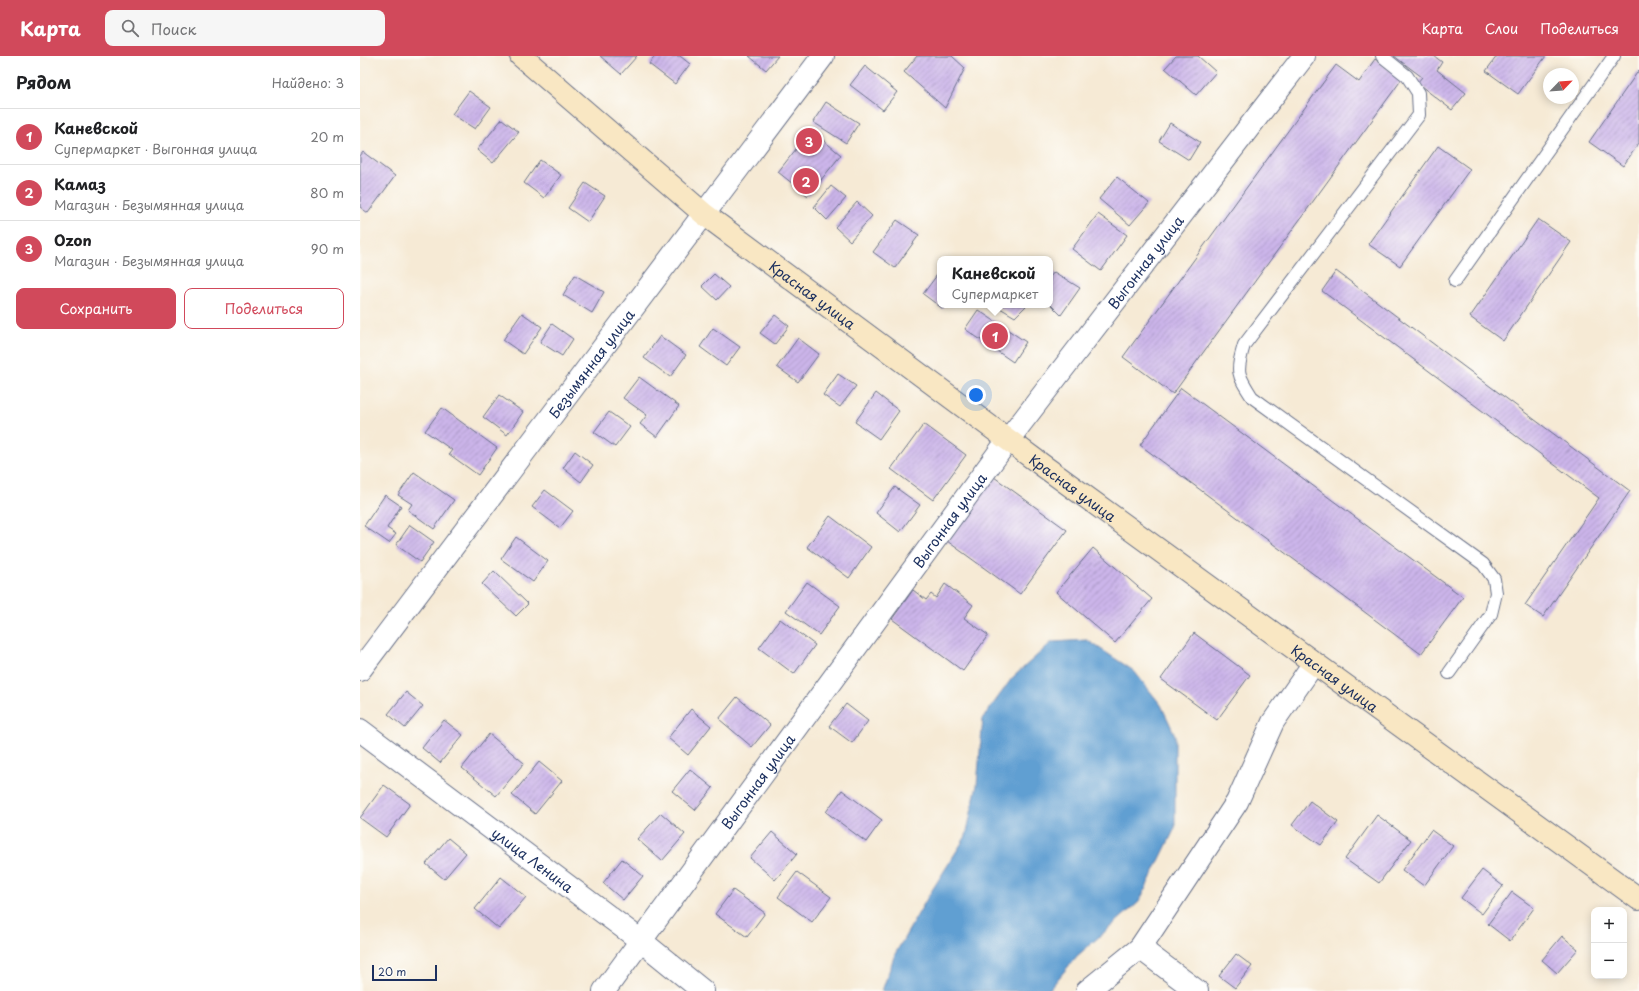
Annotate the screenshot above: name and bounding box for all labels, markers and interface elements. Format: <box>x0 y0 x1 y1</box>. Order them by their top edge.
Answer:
search box <box>105 10 385 46</box>
text: Карта <box>20 14 81 42</box>
icon: search <box>119 17 141 39</box>
text: Поиск <box>151 17 196 40</box>
text: Карта <box>1422 18 1463 39</box>
text: Слои <box>1485 18 1518 39</box>
text: Поделиться <box>1540 18 1619 39</box>
north arrow <box>1543 68 1579 104</box>
text: Рядом <box>16 69 71 95</box>
text: Найдено: 3 <box>272 73 344 92</box>
text: Каневской <box>54 116 138 139</box>
pin: 3 <box>796 126 822 156</box>
text: 1 <box>26 127 32 146</box>
text: 20 m <box>310 127 344 146</box>
text: Супермаркет · Выгонная улица <box>54 139 257 158</box>
pin: 2 <box>793 166 819 196</box>
text: Камаз <box>54 172 106 195</box>
text: 2 <box>24 183 34 202</box>
text: 80 m <box>310 183 344 202</box>
text: Магазин · Безымянная улица <box>54 195 244 214</box>
street label: Выгонная улица <box>1102 211 1188 313</box>
text: Ozon <box>54 228 92 251</box>
text: 3 <box>25 239 33 258</box>
text: 90 m <box>311 239 344 258</box>
text: Магазин · Безымянная улица <box>54 251 244 270</box>
street label: Красная улица <box>765 255 860 334</box>
popup <box>937 256 1053 308</box>
text: Каневской <box>952 261 1036 284</box>
text: Супермаркет <box>952 284 1038 303</box>
button: Сохранить <box>16 288 176 329</box>
button: Поделиться <box>184 288 344 329</box>
street label: Безымянная улица <box>543 304 639 422</box>
pin: 1 <box>982 321 1008 351</box>
your location <box>966 385 986 405</box>
street label: Красная улица <box>1025 449 1121 526</box>
street label: Выгонная улица <box>907 468 991 572</box>
street label: Красная улица <box>1287 639 1383 717</box>
street label: Выгонная улица <box>716 729 800 833</box>
street label: улица Ленина <box>488 822 578 897</box>
map controls <box>1591 907 1627 979</box>
button: + <box>1591 907 1627 943</box>
button: − <box>1591 943 1627 979</box>
scale bar <box>372 963 437 982</box>
text: 20 m <box>378 963 406 980</box>

